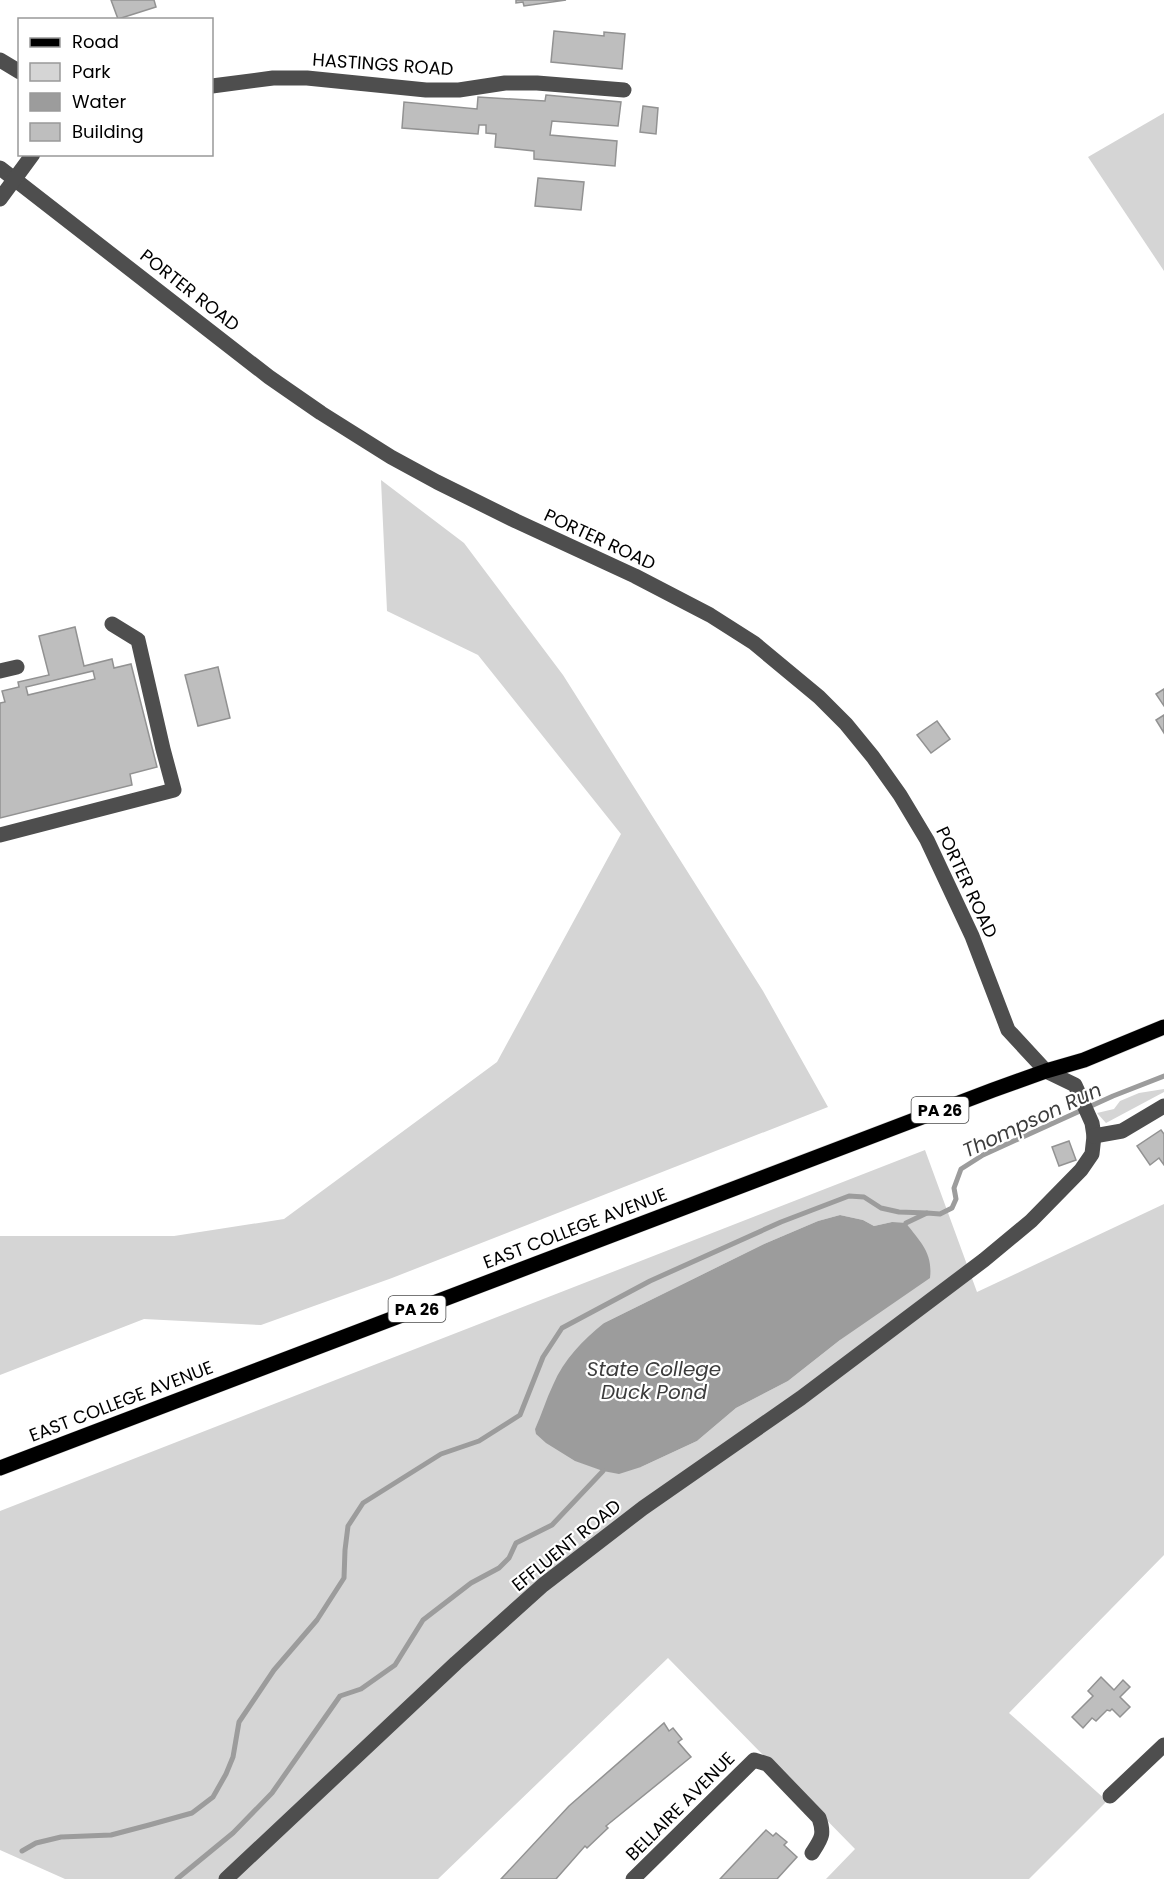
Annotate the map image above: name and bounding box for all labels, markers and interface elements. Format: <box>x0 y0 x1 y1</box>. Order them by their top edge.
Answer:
legend <box>18 18 213 156</box>
text: Road <box>72 29 119 54</box>
street label: HASTINGS ROAD <box>312 47 454 81</box>
text: Park <box>72 59 111 84</box>
text: Water <box>72 89 126 114</box>
text: Building <box>72 119 144 144</box>
street label: PORTER ROAD <box>135 243 245 337</box>
street label: PORTER ROAD <box>540 502 660 576</box>
street label: PORTER ROAD <box>930 822 1004 942</box>
water label: Thompson Run <box>958 1076 1106 1164</box>
road number: PA 26 <box>912 1097 968 1123</box>
street label: EAST COLLEGE AVENUE <box>480 1181 670 1275</box>
road number: PA 26 <box>388 1296 446 1322</box>
street label: EAST COLLEGE AVENUE <box>26 1354 216 1448</box>
water label: State College Duck Pond <box>587 1355 721 1406</box>
street label: EFFLUENT ROAD <box>506 1493 626 1597</box>
street label: BELLAIRE AVENUE <box>620 1746 740 1866</box>

